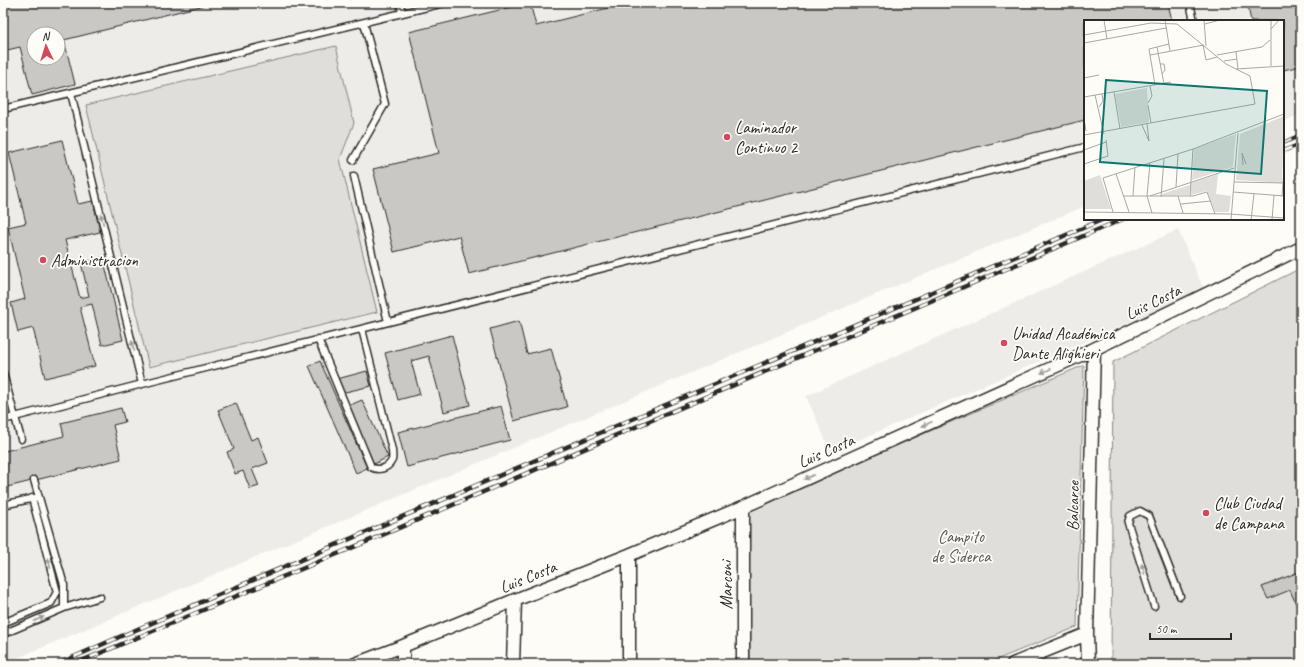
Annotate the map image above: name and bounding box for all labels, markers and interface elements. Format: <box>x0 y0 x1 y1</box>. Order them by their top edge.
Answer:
inset map <box>1084 20 1284 220</box>
north arrow <box>26 26 66 66</box>
text: N <box>41 29 51 43</box>
place label: Laminador Continuo 2 <box>735 117 799 158</box>
marker: Laminador Continuo 2 <box>722 132 732 142</box>
one-way arrow <box>99 213 105 225</box>
place label: Administracion <box>51 250 138 271</box>
marker: Administracion <box>38 255 48 265</box>
street label: Luis Costa <box>1122 279 1186 324</box>
place label: Unidad Académica Dante Alighieri <box>1012 323 1116 364</box>
marker: Unidad Académica Dante Alighieri <box>999 338 1009 348</box>
one-way arrow <box>130 339 136 351</box>
one-way arrow <box>1040 368 1052 374</box>
one-way arrow <box>922 421 933 427</box>
street label: Luis Costa <box>795 429 859 473</box>
one-way arrow <box>803 474 814 480</box>
street label: Balcarce <box>1062 480 1084 531</box>
place label: Club Ciudad de Campana <box>1214 493 1286 534</box>
marker: Club Ciudad de Campana <box>1201 508 1211 518</box>
park label: Campito de Siderca <box>931 526 992 567</box>
street label: Luis Costa <box>497 556 561 598</box>
one-way arrow <box>46 557 52 569</box>
street label: Marconi <box>716 558 737 609</box>
one-way arrow <box>1140 563 1146 575</box>
one-way arrow <box>33 615 45 621</box>
scale bar <box>1150 615 1231 641</box>
text: 50 m <box>1156 621 1178 637</box>

